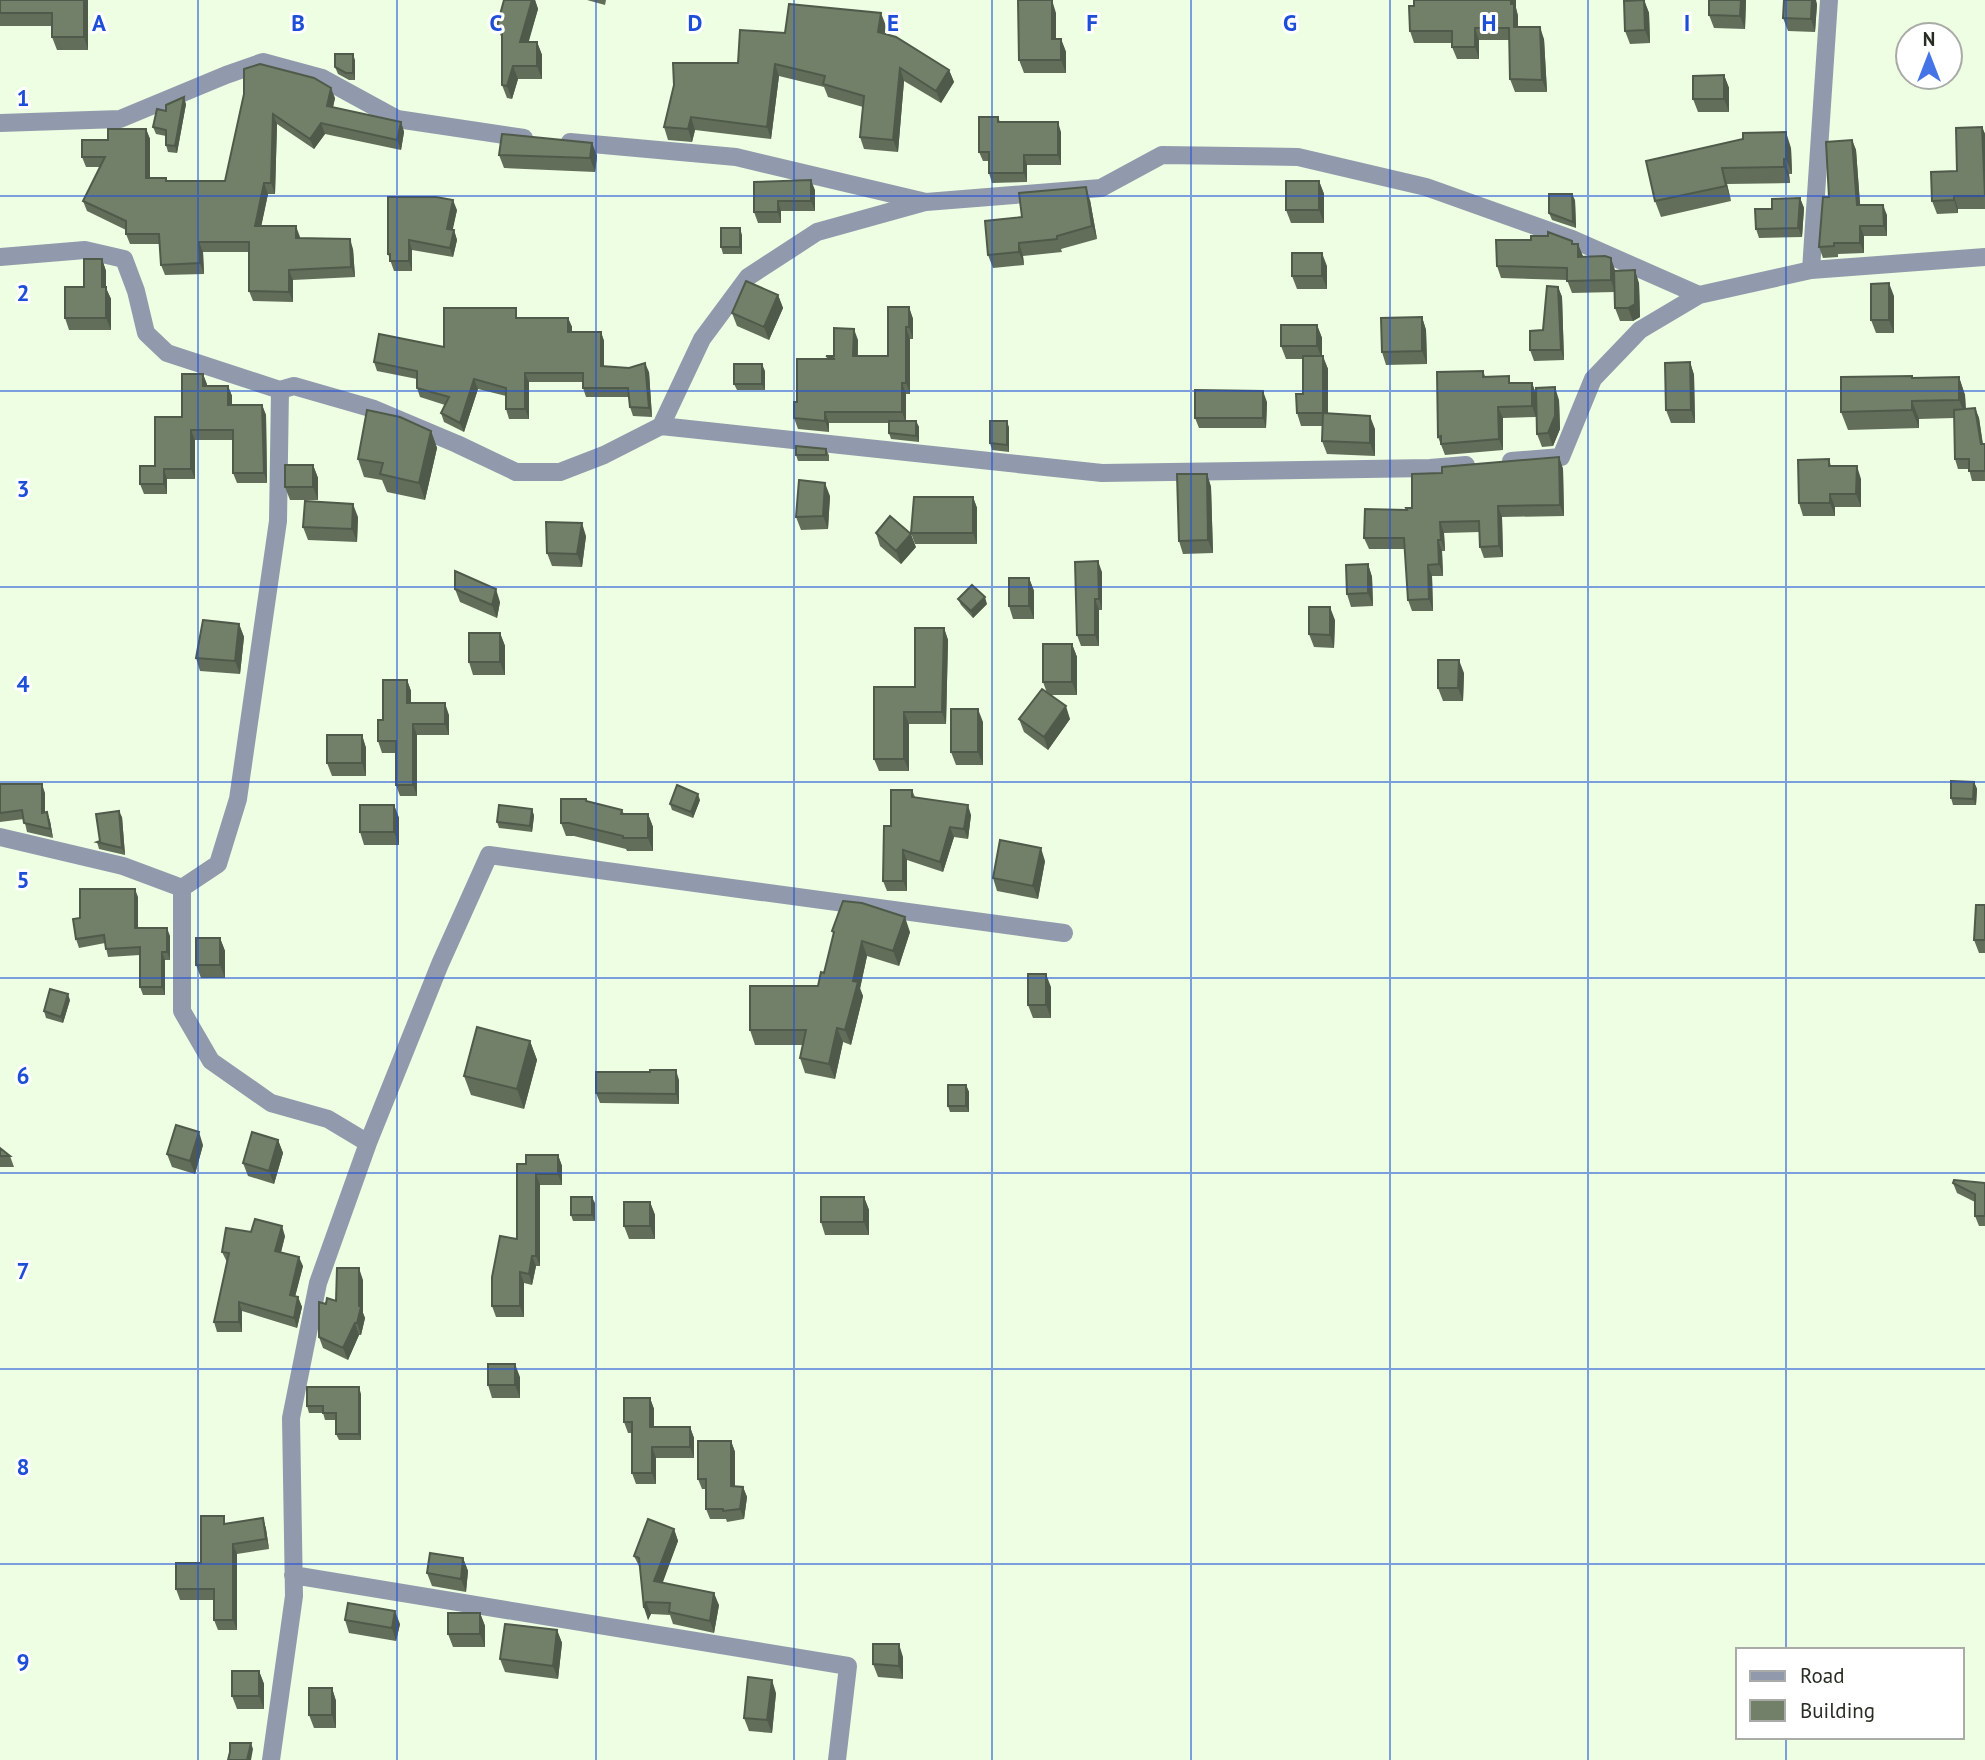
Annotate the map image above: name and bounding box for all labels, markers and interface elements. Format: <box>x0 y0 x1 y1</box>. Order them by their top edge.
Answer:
text: A <box>92 8 106 37</box>
text: B <box>291 8 305 37</box>
text: C <box>490 8 503 37</box>
text: D <box>688 8 702 37</box>
text: E <box>887 8 899 37</box>
text: F <box>1086 8 1098 37</box>
text: G <box>1283 8 1297 37</box>
text: H <box>1482 8 1496 37</box>
text: I <box>1684 8 1690 37</box>
north arrow <box>1894 21 1964 91</box>
text: N <box>1923 27 1935 51</box>
text: 1 <box>16 83 30 112</box>
text: 2 <box>16 278 30 307</box>
text: 3 <box>16 474 30 503</box>
text: 4 <box>16 669 30 698</box>
text: 5 <box>16 865 30 894</box>
text: 6 <box>16 1061 30 1090</box>
text: 7 <box>16 1256 30 1285</box>
text: 8 <box>16 1452 30 1481</box>
text: 9 <box>16 1647 30 1676</box>
legend <box>1736 1648 1964 1739</box>
text: Road <box>1800 1662 1844 1689</box>
text: Building <box>1800 1697 1875 1724</box>

